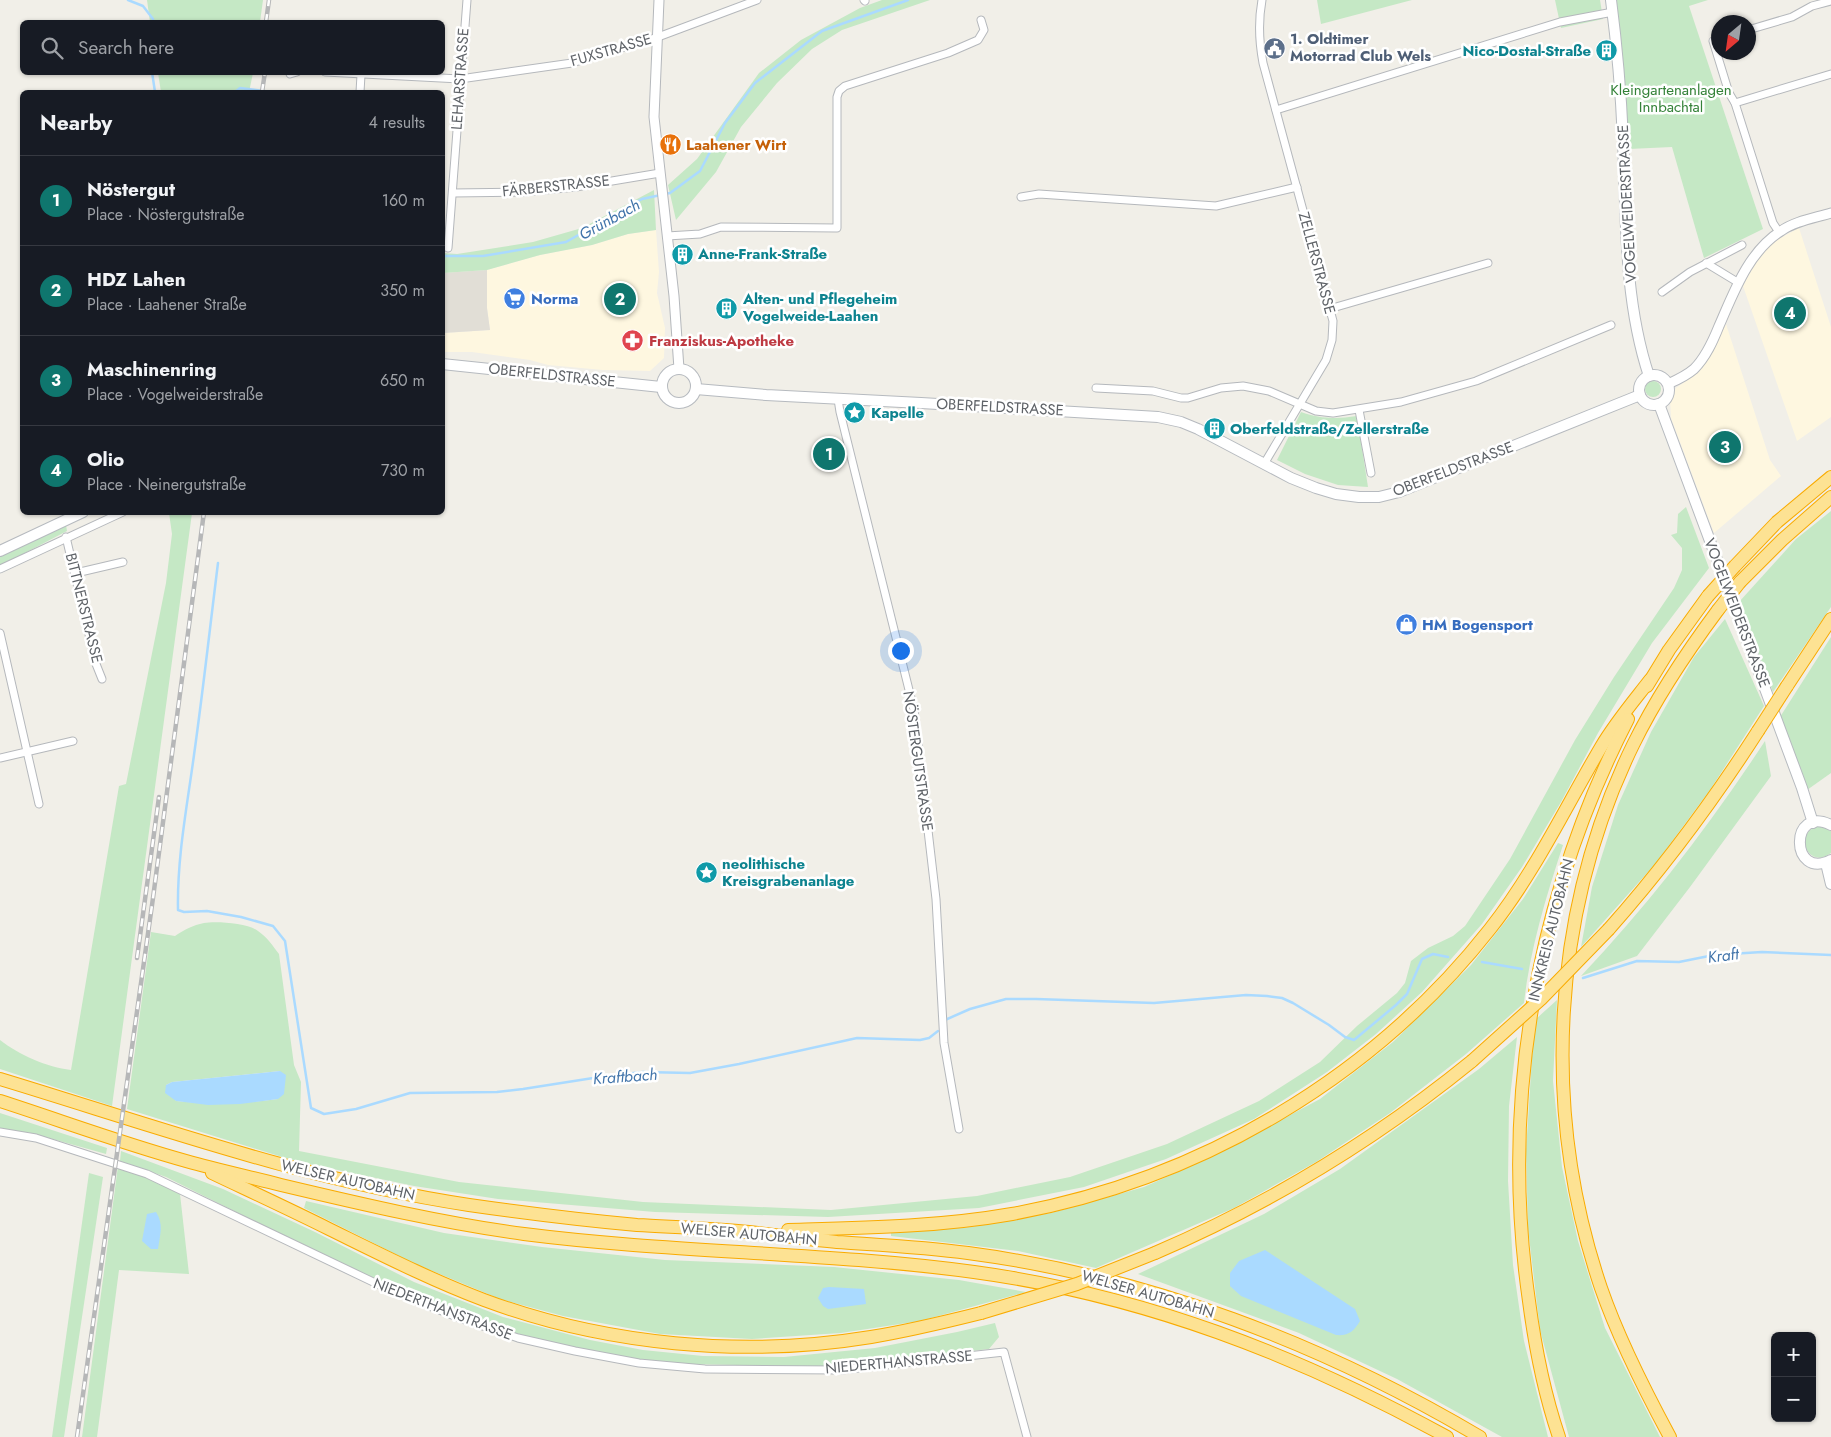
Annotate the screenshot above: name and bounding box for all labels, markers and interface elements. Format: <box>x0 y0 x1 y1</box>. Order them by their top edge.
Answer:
north arrow <box>1711 15 1756 60</box>
search box <box>20 20 445 75</box>
street label: LEHARSTRASSE <box>445 27 475 131</box>
street label: FUXSTRASSE <box>568 28 654 72</box>
place label: 1. Oldtimer Motorrad Club Wels <box>1290 28 1431 67</box>
icon: search <box>38 34 66 62</box>
text: Search here <box>78 34 174 61</box>
public building icon: 1. Oldtimer Motorrad Club Wels <box>1262 36 1286 60</box>
building icon: Nico-Dostal-Straße <box>1595 39 1619 63</box>
place label: Nico-Dostal-Straße <box>1462 40 1591 62</box>
park label: Kleingartenanlagen Innbachtal <box>1610 79 1732 118</box>
text: Nearby <box>40 108 112 138</box>
text: 4 results <box>369 111 425 134</box>
street label: VOGELWEIDERSTRASSE <box>1612 124 1642 284</box>
restaurant icon: Laahener Wirt <box>658 133 682 157</box>
place label: Laahener Wirt <box>686 134 786 156</box>
street label: FÄRBERSTRASSE <box>501 169 611 203</box>
text: Nöstergut <box>87 176 175 203</box>
text: 1 <box>52 189 60 212</box>
text: 160 m <box>382 189 425 212</box>
water label: Grünbach <box>574 193 644 246</box>
text: Place · Nöstergutstraße <box>87 203 244 226</box>
street label: ZELLERSTRASSE <box>1293 210 1341 316</box>
building icon: Anne-Frank-Straße <box>670 242 694 266</box>
place label: Anne-Frank-Straße <box>697 243 827 265</box>
text: HDZ Lahen <box>87 266 186 293</box>
text: 2 <box>51 279 61 302</box>
text: 350 m <box>380 279 425 302</box>
pin: 2 <box>604 280 636 318</box>
supermarket icon: Norma <box>503 287 527 311</box>
place label: Norma <box>531 288 578 310</box>
place label: Alten- und Pflegeheim Vogelweide-Laahen <box>742 288 897 327</box>
text: Place · Laahener Straße <box>87 293 247 316</box>
pin: 4 <box>1774 294 1806 332</box>
building icon: Alten- und Pflegeheim Vogelweide-Laahen <box>715 296 739 320</box>
pharmacy icon: Franziskus-Apotheke <box>621 329 645 353</box>
place label: Franziskus-Apotheke <box>649 330 794 352</box>
text: Maschinenring <box>87 356 217 383</box>
street label: OBERFELDSTRASSE <box>487 357 617 393</box>
text: 3 <box>51 369 61 392</box>
text: 650 m <box>380 369 425 392</box>
text: Place · Vogelweiderstraße <box>87 383 263 406</box>
street label: OBERFELDSTRASSE <box>936 393 1064 421</box>
place icon: Kapelle <box>843 401 867 425</box>
place label: Kapelle <box>871 402 925 424</box>
building icon: Oberfeldstraße/Zellerstraße <box>1202 417 1226 441</box>
place label: Oberfeldstraße/Zellerstraße <box>1230 418 1429 440</box>
pin: 3 <box>1709 428 1741 466</box>
pin: 1 <box>813 435 845 473</box>
street label: OBERFELDSTRASSE <box>1389 436 1517 502</box>
text: Olio <box>87 446 124 473</box>
text: 4 <box>50 459 62 482</box>
text: 730 m <box>381 459 425 482</box>
text: Place · Neinergutstraße <box>87 473 246 496</box>
street label: VOGELWEIDERSTRASSE <box>1698 535 1776 691</box>
street label: BITTNERSTRASSE <box>60 551 108 665</box>
shop icon: HM Bogensport <box>1394 613 1418 637</box>
place label: HM Bogensport <box>1422 614 1533 636</box>
your location <box>888 638 914 664</box>
street label: NÖSTERGUTSTRASSE <box>897 689 939 833</box>
place label: neolithische Kreisgrabenanlage <box>722 853 855 892</box>
street label: INNKREIS AUTOBAHN <box>1523 856 1579 1004</box>
place icon: neolithische Kreisgrabenanlage <box>694 861 718 885</box>
water label: Kraft <box>1706 942 1741 969</box>
water label: Kraftbach <box>592 1063 658 1090</box>
street label: WELSER AUTOBAHN <box>279 1154 417 1206</box>
street label: WELSER AUTOBAHN <box>680 1217 818 1251</box>
street label: WELSER AUTOBAHN <box>1079 1265 1217 1323</box>
street label: NIEDERTHANSTRASSE <box>370 1272 516 1346</box>
map controls <box>1771 1332 1816 1422</box>
button: + <box>1771 1332 1816 1377</box>
street label: NIEDERTHANSTRASSE <box>824 1345 974 1379</box>
button: − <box>1771 1377 1816 1422</box>

